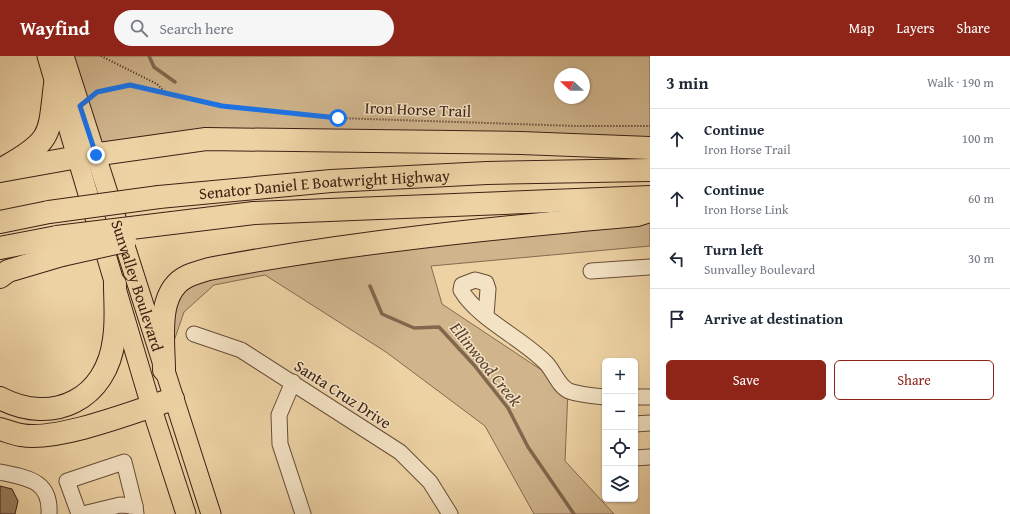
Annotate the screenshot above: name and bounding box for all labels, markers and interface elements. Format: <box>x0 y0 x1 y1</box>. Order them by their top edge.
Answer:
search box <box>114 10 394 46</box>
text: Wayfind <box>20 14 90 42</box>
icon: search <box>128 17 150 39</box>
text: Search here <box>160 18 234 39</box>
text: Map <box>849 18 875 38</box>
text: Layers <box>897 18 935 38</box>
text: Share <box>957 18 990 38</box>
north arrow <box>554 68 590 104</box>
text: 3 min <box>666 70 708 95</box>
text: Walk · 190 m <box>927 73 994 92</box>
street label: Iron Horse Trail <box>364 95 472 123</box>
route start <box>329 109 347 127</box>
text: Continue <box>704 119 765 140</box>
icon: ahead <box>666 128 688 150</box>
text: 100 m <box>962 129 994 148</box>
text: Iron Horse Trail <box>704 140 791 159</box>
route end <box>87 146 105 164</box>
street label: Senator Daniel E Boatwright Highway <box>198 163 451 205</box>
text: Continue <box>704 179 765 200</box>
icon: ahead <box>666 188 688 210</box>
text: 60 m <box>968 189 994 208</box>
text: Iron Horse Link <box>704 200 789 219</box>
street label: Sunvalley Boulevard <box>105 217 170 355</box>
text: Turn left <box>704 239 763 260</box>
icon: left <box>666 248 688 270</box>
text: 30 m <box>968 249 994 268</box>
text: Sunvalley Boulevard <box>704 260 815 279</box>
icon: arrive <box>666 308 688 330</box>
text: Arrive at destination <box>704 308 843 329</box>
water label: Ellinwood Creek <box>444 315 528 411</box>
street label: Santa Cruz Drive <box>290 354 396 434</box>
map controls <box>602 358 638 502</box>
button: + <box>602 358 638 394</box>
button: Save <box>666 360 826 400</box>
button: Share <box>834 360 994 400</box>
button: − <box>602 394 638 430</box>
button: locate <box>602 430 638 466</box>
button: layers <box>602 466 638 502</box>

